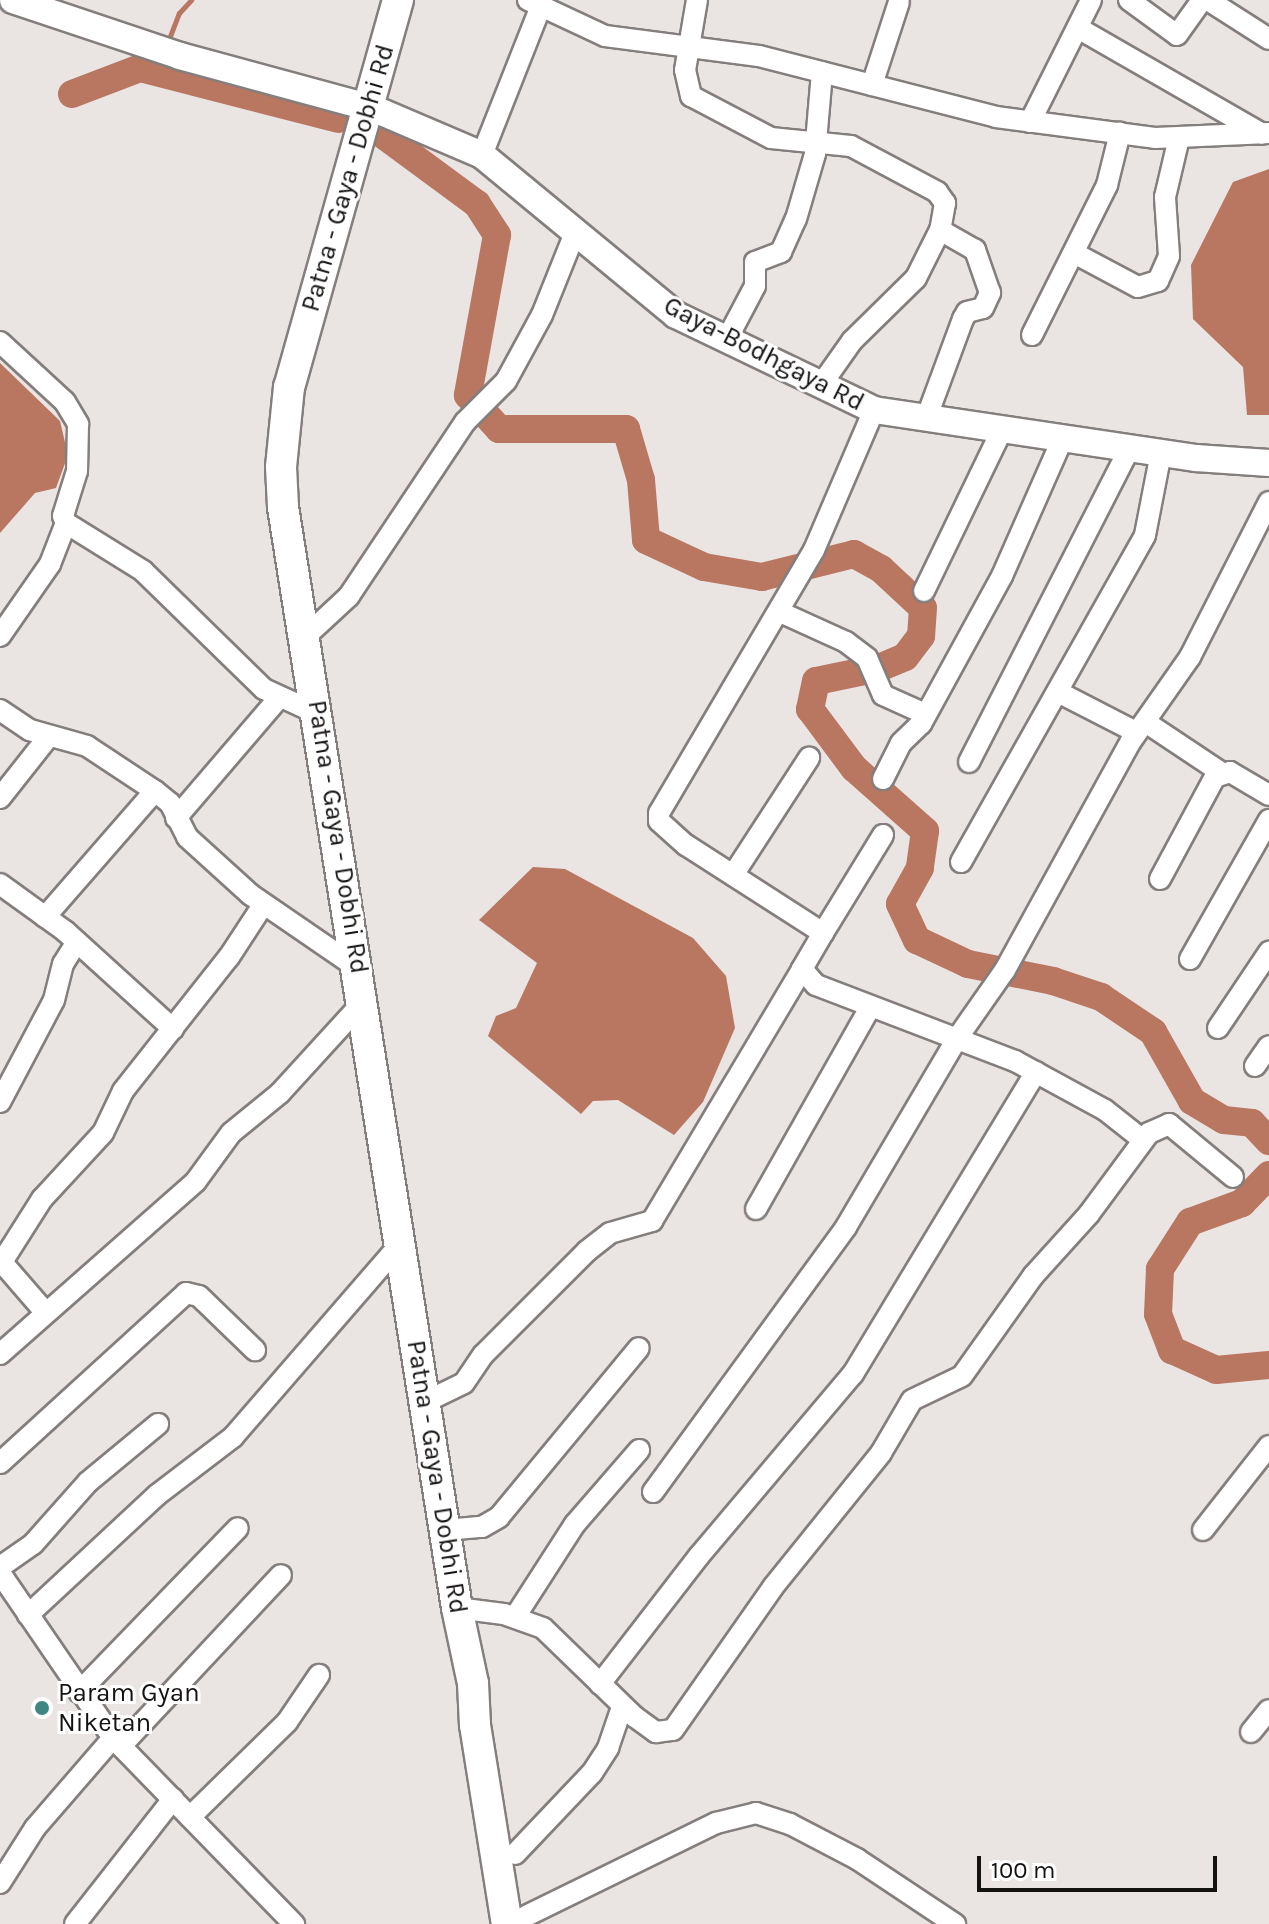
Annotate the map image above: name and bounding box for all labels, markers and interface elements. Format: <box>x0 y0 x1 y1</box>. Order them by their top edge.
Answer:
street label: Patna - Gaya - Dobhi Rd <box>295 41 401 315</box>
street label: Gaya-Bodhgaya Rd <box>659 290 869 418</box>
street label: Patna - Gaya - Dobhi Rd <box>301 698 375 976</box>
street label: Patna - Gaya - Dobhi Rd <box>400 1338 474 1616</box>
place label: Param Gyan Niketan <box>58 1677 200 1738</box>
marker: Param Gyan Niketan <box>33 1699 51 1717</box>
scale bar <box>981 1840 1221 1890</box>
text: 100 m <box>991 1856 1056 1884</box>

